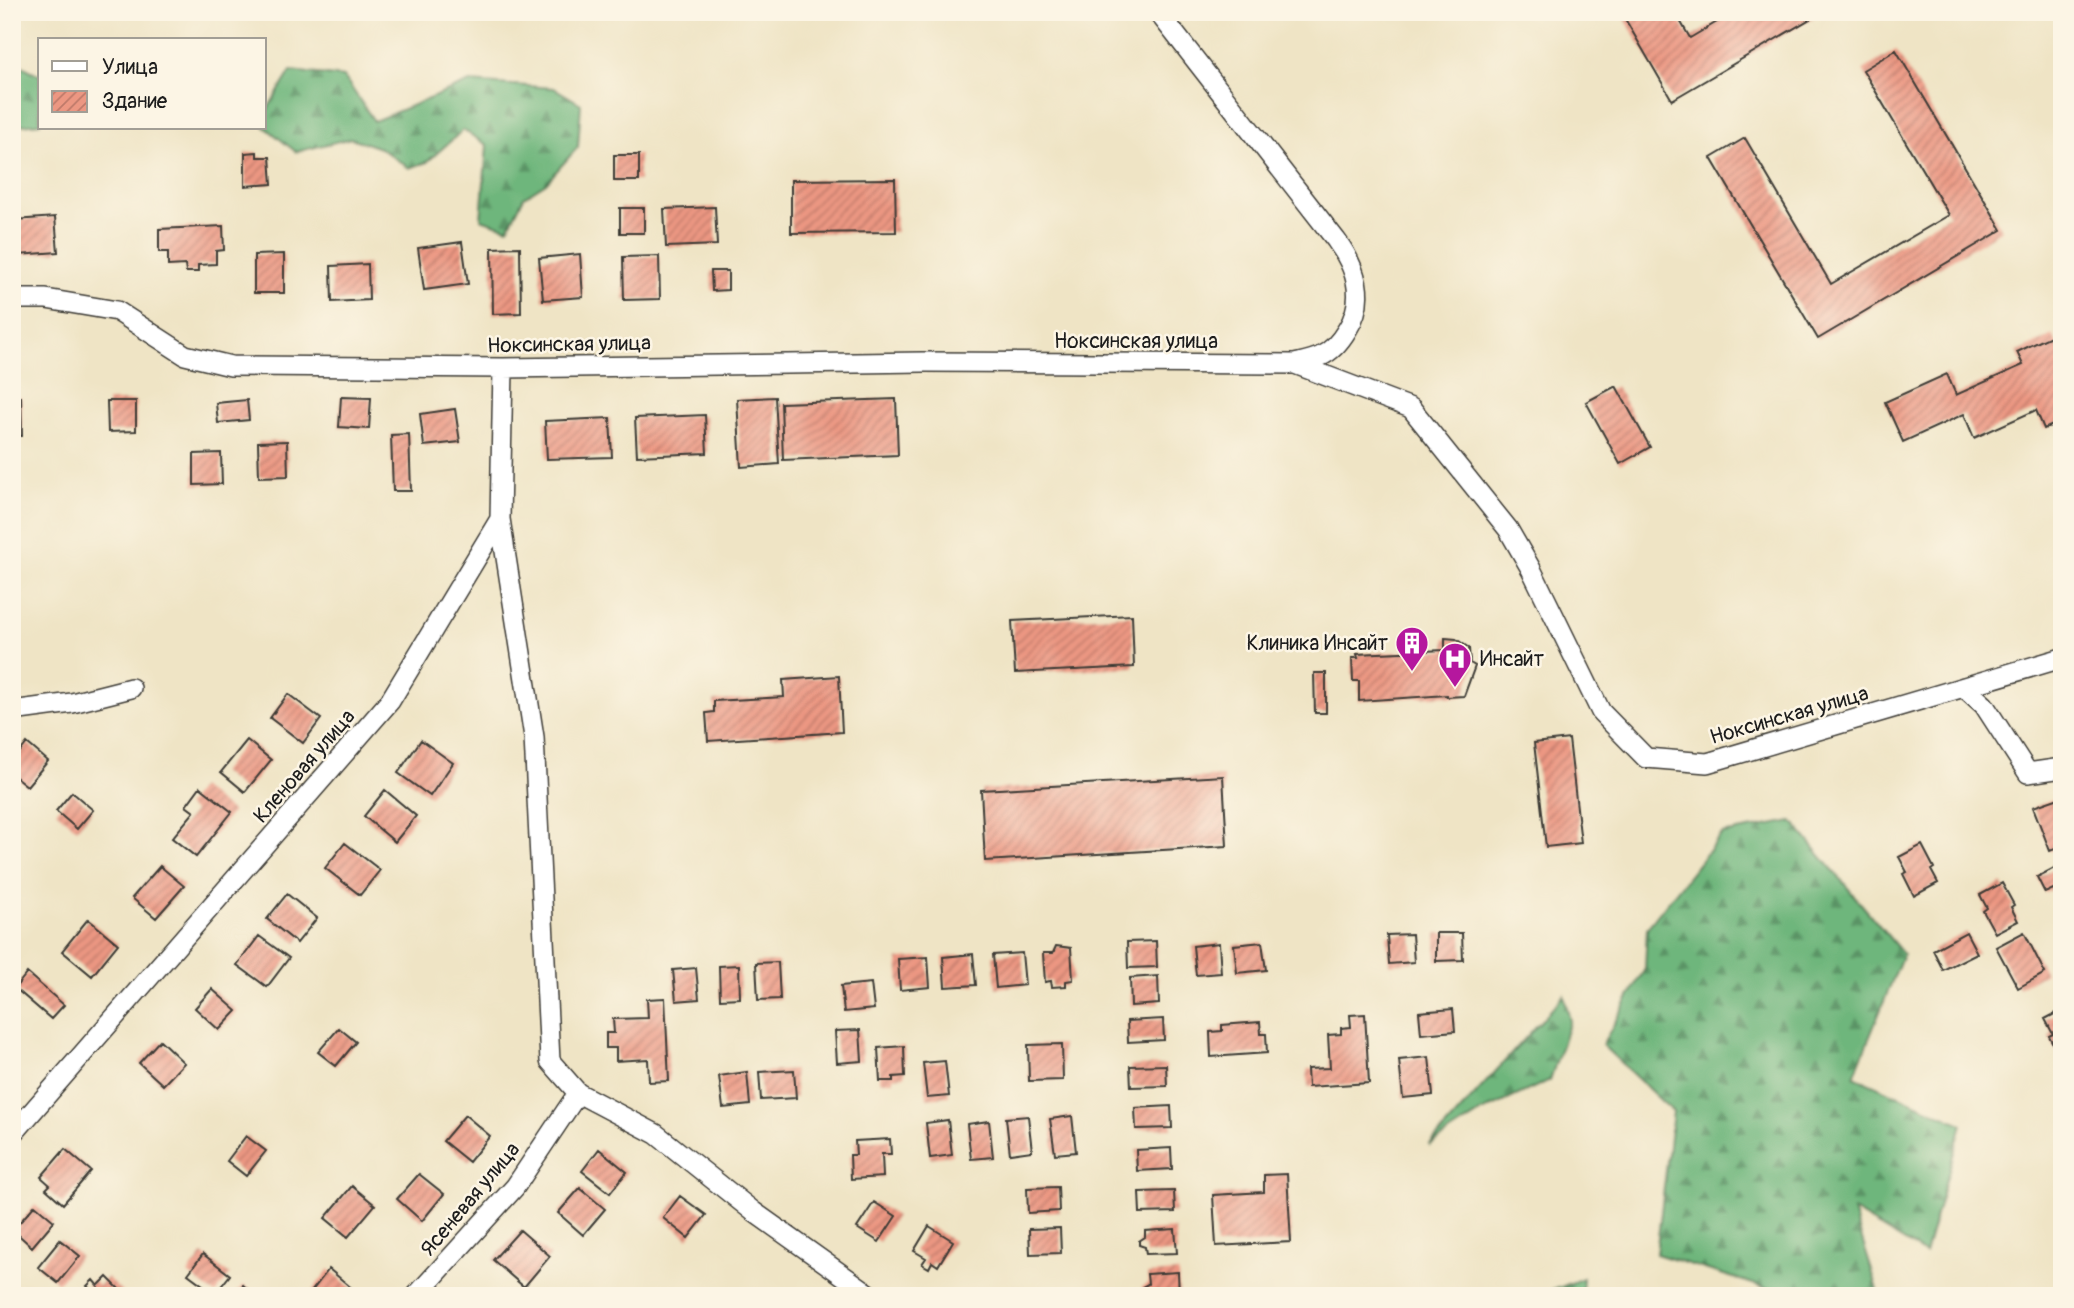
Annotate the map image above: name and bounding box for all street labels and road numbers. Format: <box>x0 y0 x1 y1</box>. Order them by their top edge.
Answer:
street label: Ноксинская улица <box>1054 328 1218 355</box>
street label: Ноксинская улица <box>487 330 651 359</box>
street label: Ноксинская улица <box>1707 680 1872 751</box>
street label: Кленовая улица <box>248 704 361 829</box>
street label: Ясеневая улица <box>415 1137 526 1262</box>

